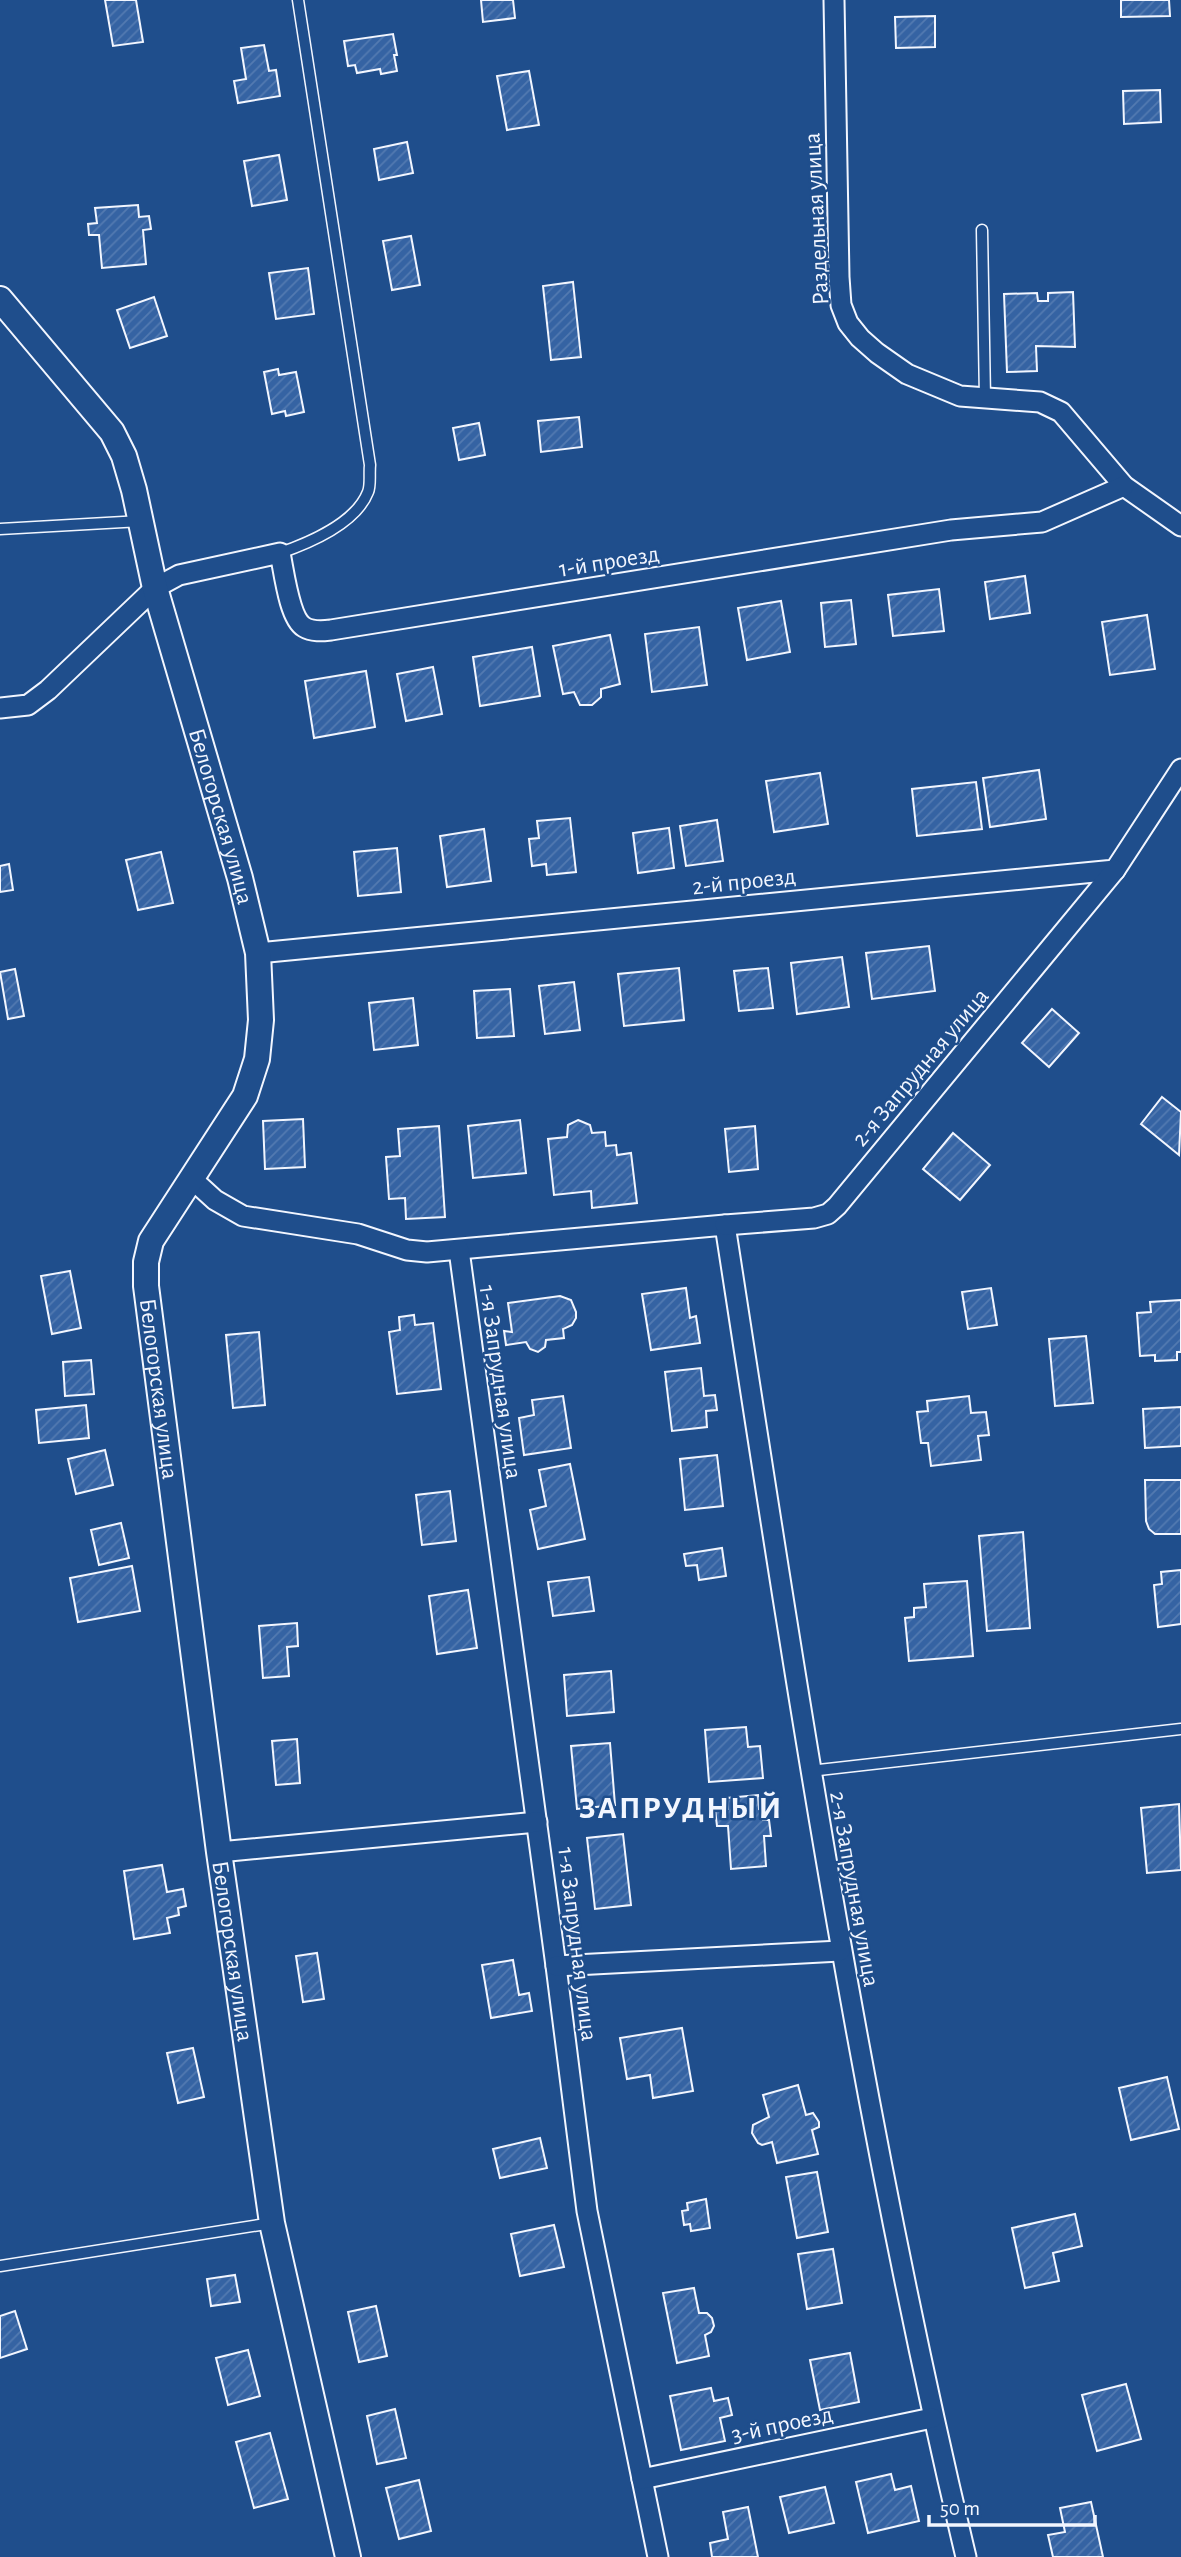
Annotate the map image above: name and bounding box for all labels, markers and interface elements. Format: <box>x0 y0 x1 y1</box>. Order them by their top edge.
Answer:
street label: Раздельная улица <box>800 132 833 306</box>
street label: 1-й проезд <box>557 542 661 582</box>
street label: Белогорская улица <box>184 726 257 907</box>
street label: 2-й проезд <box>691 865 797 899</box>
street label: 2-я Запрудная улица <box>848 984 994 1151</box>
street label: 1-я Запрудная улица <box>475 1284 525 1481</box>
street label: Белогорская улица <box>135 1297 182 1481</box>
street label: 2-я Запрудная улица <box>825 1790 883 1989</box>
district label: ЗАПРУДНЫЙ <box>579 1791 783 1824</box>
street label: 1-я Запрудная улица <box>553 1846 601 2043</box>
street label: Белогорская улица <box>207 1859 257 2043</box>
street label: 3-й проезд <box>729 2403 835 2447</box>
scale bar <box>929 2484 1095 2528</box>
text: 50 m <box>940 2498 980 2519</box>

